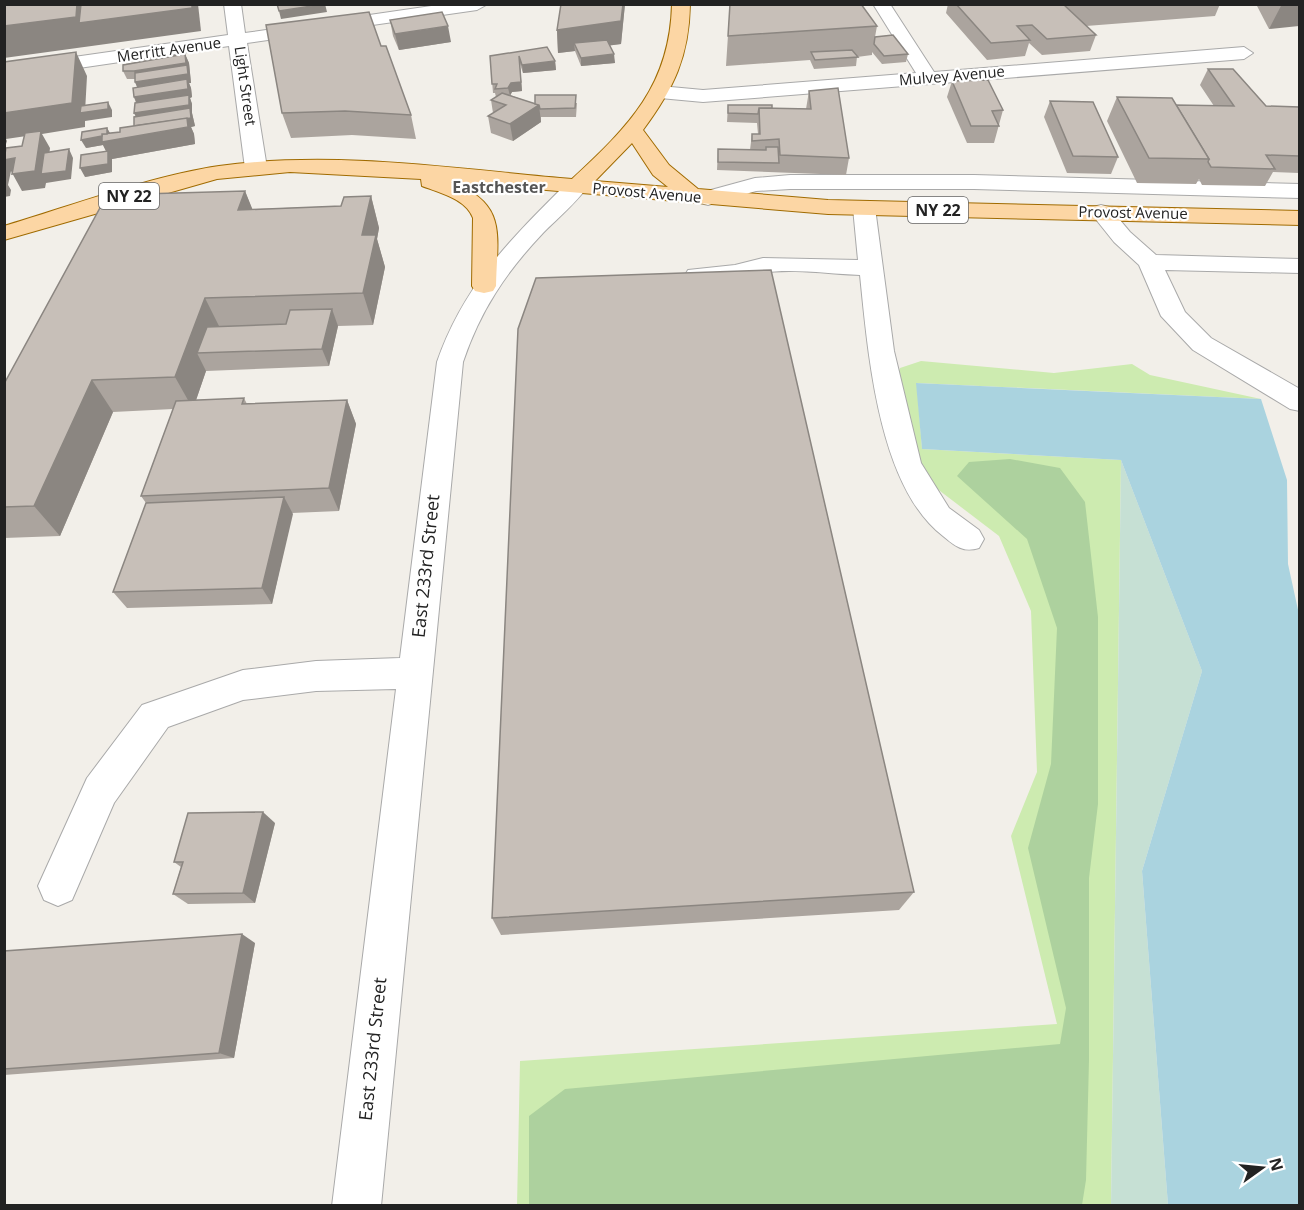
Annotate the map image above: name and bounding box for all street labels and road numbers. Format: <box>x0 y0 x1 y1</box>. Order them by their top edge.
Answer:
street label: Merritt Avenue <box>116 32 222 66</box>
street label: Light Street <box>231 45 261 127</box>
street label: Mulvey Avenue <box>898 60 1006 90</box>
street label: Provost Avenue <box>592 177 702 207</box>
road number: NY 22 <box>99 183 159 209</box>
road number: NY 22 <box>908 197 968 223</box>
street label: Provost Avenue <box>1078 201 1188 223</box>
street label: East 233rd Street <box>406 493 444 639</box>
street label: East 233rd Street <box>353 976 391 1122</box>

